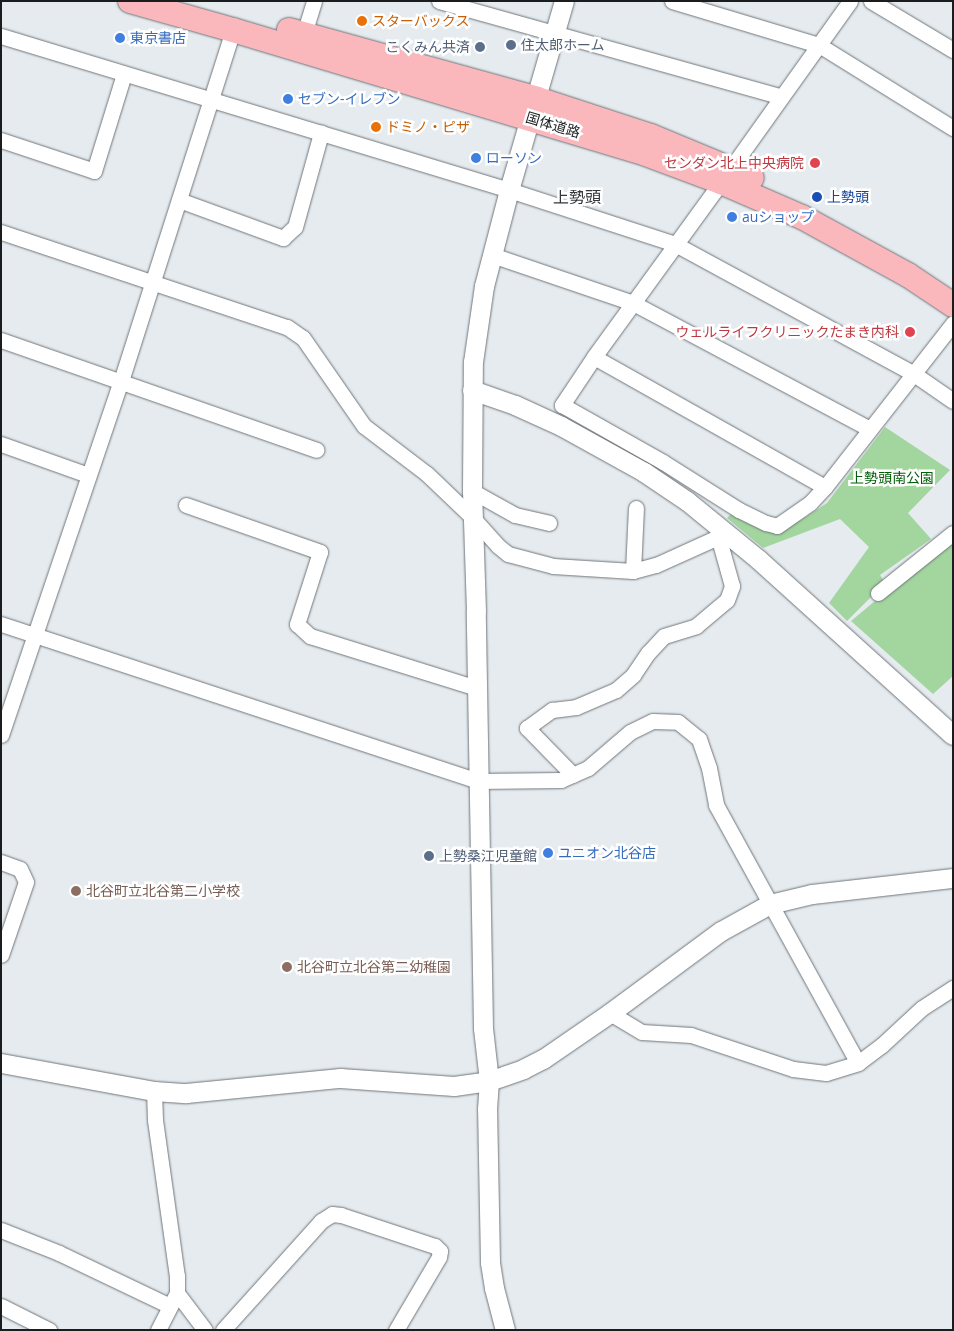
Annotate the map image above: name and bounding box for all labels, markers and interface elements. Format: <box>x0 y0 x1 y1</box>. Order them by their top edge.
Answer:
place label: スターバックス <box>372 13 470 29</box>
marker: スターバックス <box>356 15 368 27</box>
place label: 東京書店 <box>130 30 186 46</box>
marker: 東京書店 <box>114 32 126 44</box>
place label: 住太郎ホーム <box>521 37 605 53</box>
place label: こくみん共済 <box>386 39 470 55</box>
marker: 住太郎ホーム <box>505 39 517 51</box>
marker: こくみん共済 <box>474 41 486 53</box>
place label: セブン-イレブン <box>298 91 401 107</box>
marker: セブン-イレブン <box>282 93 294 105</box>
street label: 国体道路 <box>524 109 582 141</box>
place label: ドミノ・ピザ <box>386 119 470 135</box>
marker: ドミノ・ピザ <box>370 121 382 133</box>
place label: ローソン <box>486 150 542 166</box>
marker: ローソン <box>470 152 482 164</box>
place label: センダン北上中央病院 <box>664 155 804 171</box>
marker: センダン北上中央病院 <box>808 156 822 170</box>
district label: 上勢頭 <box>553 187 601 207</box>
place label: 上勢頭 <box>827 189 869 205</box>
marker: 上勢頭 <box>811 191 823 203</box>
place label: auショップ <box>742 209 814 225</box>
marker: auショップ <box>726 211 738 223</box>
place label: ウェルライフクリニックたまき内科 <box>675 324 899 340</box>
marker: ウェルライフクリニックたまき内科 <box>903 325 917 339</box>
park label: 上勢頭南公園 <box>850 470 934 486</box>
place label: ユニオン北谷店 <box>558 845 656 861</box>
marker: ユニオン北谷店 <box>542 847 554 859</box>
place label: 上勢桑江児童館 <box>439 848 537 864</box>
marker: 上勢桑江児童館 <box>423 850 435 862</box>
place label: 北谷町立北谷第二小学校 <box>86 883 240 899</box>
marker: 北谷町立北谷第二小学校 <box>70 885 82 897</box>
place label: 北谷町立北谷第二幼稚園 <box>297 959 451 975</box>
marker: 北谷町立北谷第二幼稚園 <box>281 961 293 973</box>

